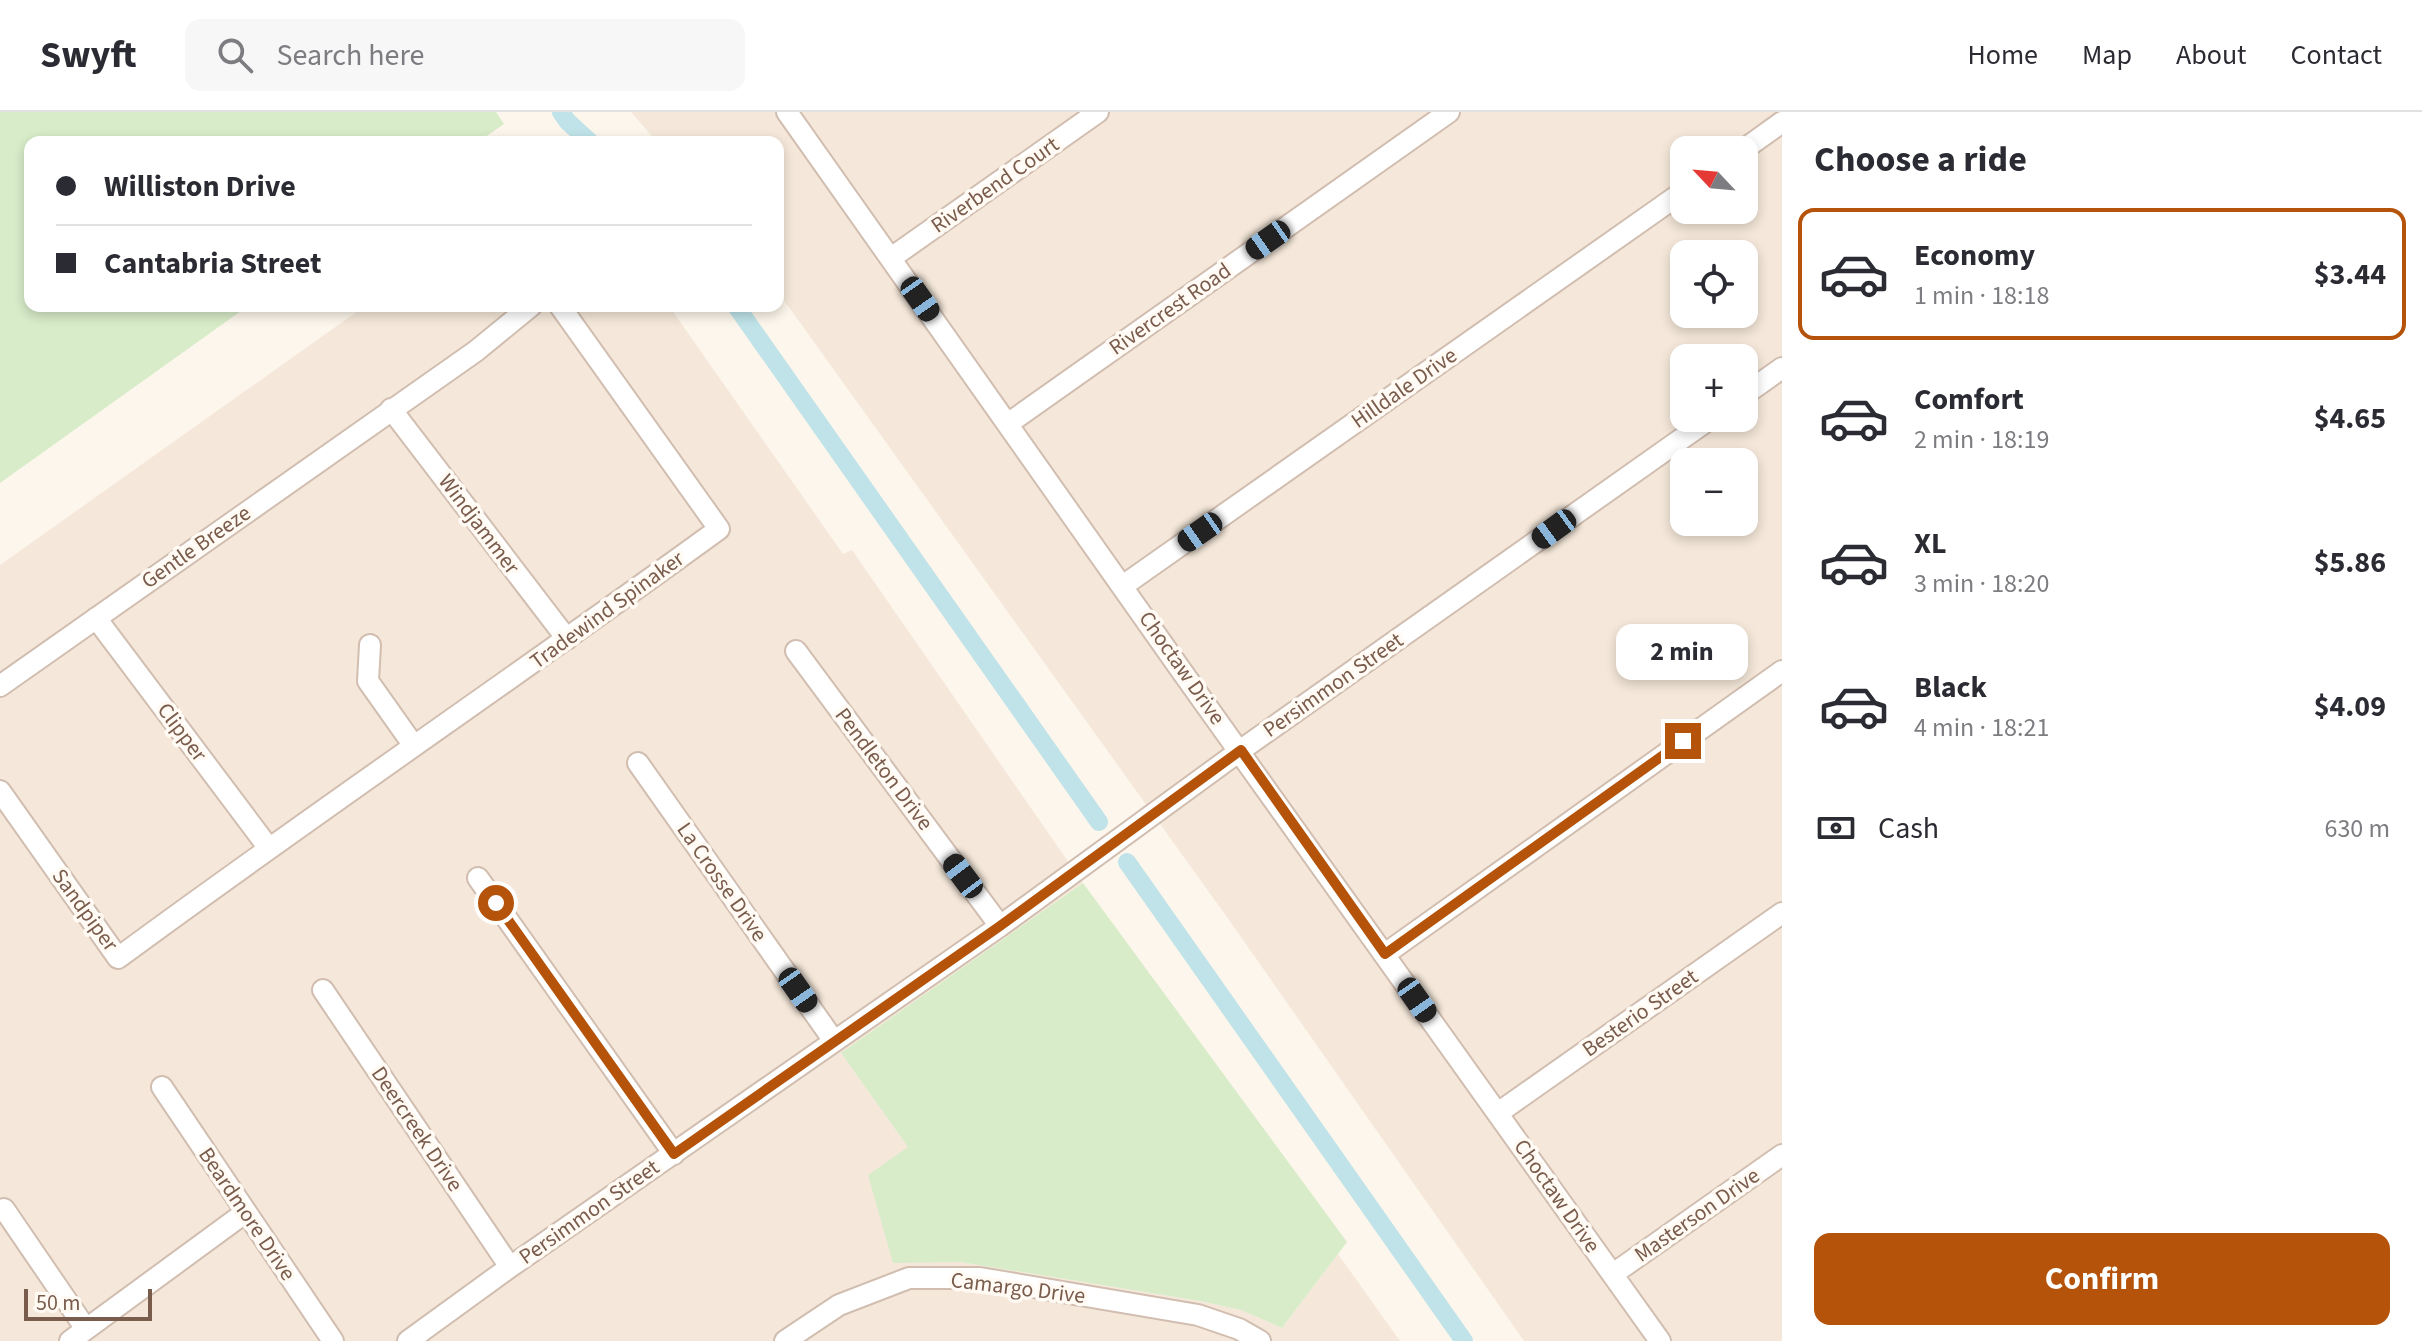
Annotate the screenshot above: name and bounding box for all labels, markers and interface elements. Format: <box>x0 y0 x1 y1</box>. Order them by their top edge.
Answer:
search box <box>185 19 745 91</box>
text: Swyft <box>40 28 137 82</box>
icon: search <box>213 33 257 77</box>
text: Search here <box>277 34 424 77</box>
text: Home <box>1967 35 2038 75</box>
text: Map <box>2082 35 2132 75</box>
text: About <box>2176 35 2247 75</box>
text: Contact <box>2291 35 2382 75</box>
street label: Riverbend Court <box>924 129 1066 241</box>
text: Choose a ride <box>1814 134 2027 185</box>
north arrow <box>1670 136 1758 224</box>
map controls <box>1670 136 1758 536</box>
text: Williston Drive <box>104 165 296 208</box>
car <box>1241 216 1295 264</box>
text: Economy <box>1914 234 2035 277</box>
icon: car <box>1818 238 1890 310</box>
button: locate <box>1670 240 1758 328</box>
text: Cantabria Street <box>104 242 322 285</box>
text: $3.44 <box>2314 253 2386 296</box>
street label: Rivercrest Road <box>1102 255 1238 363</box>
car <box>896 272 944 326</box>
text: 1 min · 18:18 <box>1914 277 2049 314</box>
street label: Hilldale Drive <box>1344 340 1464 436</box>
button: + <box>1670 344 1758 432</box>
text: Comfort <box>1914 378 2024 421</box>
icon: car <box>1818 382 1890 454</box>
text: $4.65 <box>2314 397 2386 440</box>
text: 2 min · 18:19 <box>1914 421 2049 458</box>
button: − <box>1670 448 1758 536</box>
street label: Windjammer <box>431 467 528 581</box>
street label: Gentle Breeze <box>135 497 257 597</box>
car <box>1528 505 1580 553</box>
car <box>1173 508 1227 556</box>
text: XL <box>1914 522 1947 565</box>
icon: car <box>1818 526 1890 598</box>
text: $5.86 <box>2314 541 2386 584</box>
street label: Tradewind Spinaker <box>523 543 691 677</box>
text: 3 min · 18:20 <box>1914 565 2049 602</box>
street label: Choctaw Drive <box>1131 605 1233 731</box>
street label: Persimmon Street <box>1256 624 1410 745</box>
callout: 2 min <box>1617 625 1749 681</box>
text: 2 min <box>1650 633 1714 670</box>
text: Black <box>1914 666 1987 709</box>
icon: car <box>1818 670 1890 742</box>
text: $4.09 <box>2314 685 2386 728</box>
street label: Clipper <box>149 696 215 768</box>
street label: Pendleton Drive <box>827 701 941 837</box>
text: 4 min · 18:21 <box>1914 709 2049 746</box>
route end <box>1665 723 1701 759</box>
icon: cash <box>1814 806 1858 850</box>
text: Cash <box>1878 807 1939 850</box>
text: 630 m <box>2324 810 2390 847</box>
street label: La Crosse Drive <box>669 816 775 948</box>
car <box>939 850 987 902</box>
street label: Sandpiper <box>44 862 126 958</box>
route start <box>478 885 514 921</box>
street label: Besterio Street <box>1575 961 1705 1065</box>
car <box>774 963 822 1017</box>
car <box>1393 973 1441 1027</box>
street label: Deercreek Drive <box>363 1060 471 1198</box>
street label: Choctaw Drive <box>1506 1133 1608 1259</box>
street label: Beardmore Drive <box>190 1141 304 1287</box>
street label: Persimmon Street <box>512 1151 666 1272</box>
street label: Masterson Drive <box>1628 1160 1766 1270</box>
button: Confirm <box>1814 1233 2390 1325</box>
street label: Camargo Drive <box>949 1264 1087 1312</box>
scale bar <box>24 1285 152 1321</box>
text: 50 m <box>36 1287 81 1319</box>

